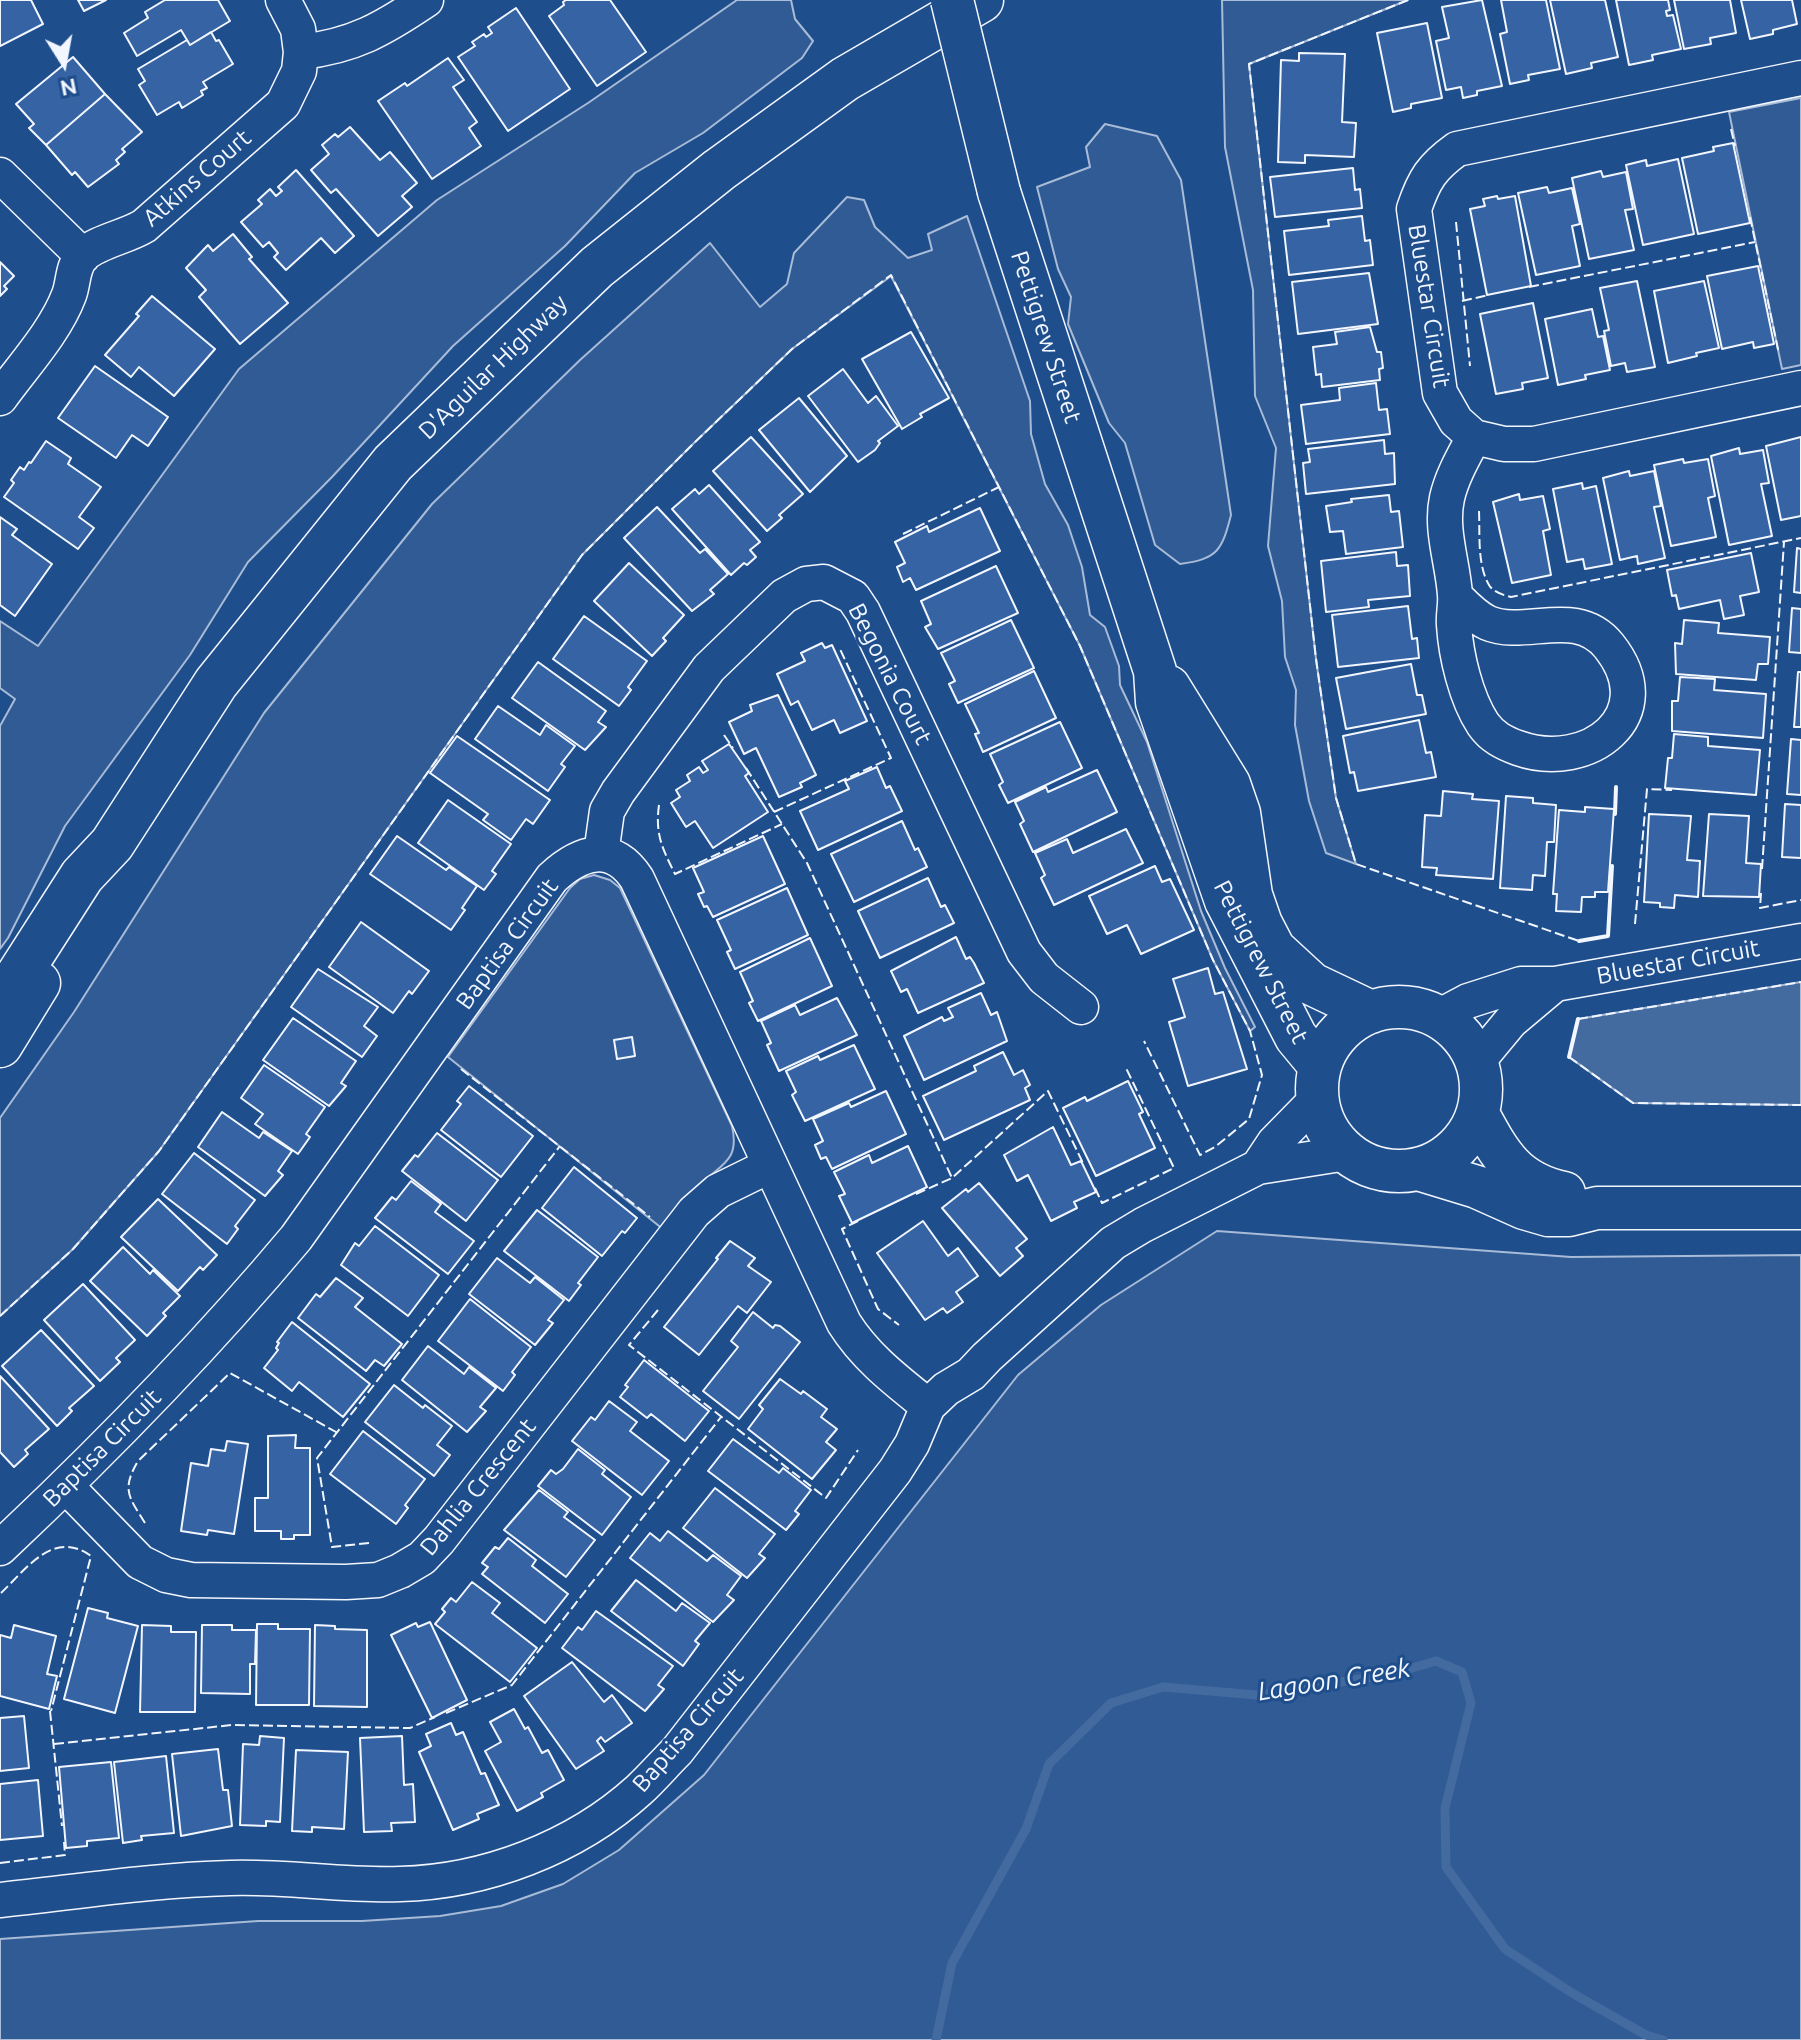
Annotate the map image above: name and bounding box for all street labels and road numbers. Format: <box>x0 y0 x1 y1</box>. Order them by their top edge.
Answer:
street label: Atkins Court <box>137 123 257 233</box>
street label: Bluestar Circuit <box>1402 222 1456 390</box>
street label: Pettigrew Street <box>1005 247 1087 427</box>
street label: D'Aguilar Highway <box>413 289 573 445</box>
street label: Begonia Court <box>842 599 938 749</box>
street label: Baptisa Circuit <box>450 873 564 1015</box>
street label: Pettigrew Street <box>1208 876 1314 1048</box>
street label: Bluestar Circuit <box>1594 933 1762 991</box>
street label: Baptisa Circuit <box>37 1383 167 1513</box>
street label: Dahlia Crescent <box>414 1413 542 1561</box>
street label: Baptisa Circuit <box>626 1662 750 1798</box>

